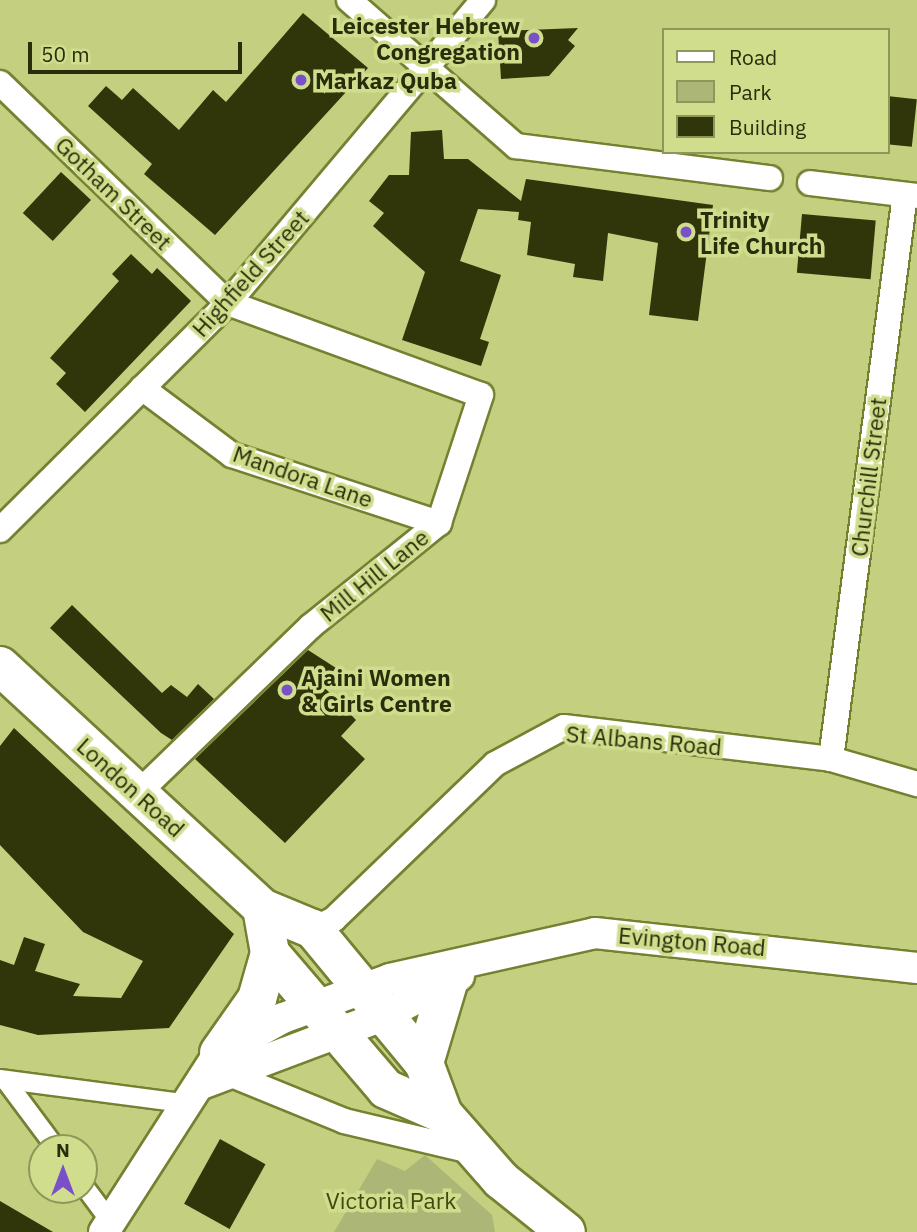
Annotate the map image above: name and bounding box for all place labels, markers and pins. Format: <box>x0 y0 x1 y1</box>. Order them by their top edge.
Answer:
place label: Leicester Hebrew Congregation <box>331 11 520 65</box>
marker: Leicester Hebrew Congregation <box>526 30 542 46</box>
place label: Markaz Quba <box>315 66 457 94</box>
marker: Markaz Quba <box>293 72 309 88</box>
place label: Trinity Life Church <box>700 205 822 259</box>
marker: Trinity Life Church <box>678 224 694 240</box>
place label: Ajaini Women & Girls Centre <box>301 663 452 717</box>
marker: Ajaini Women & Girls Centre <box>279 682 295 698</box>

